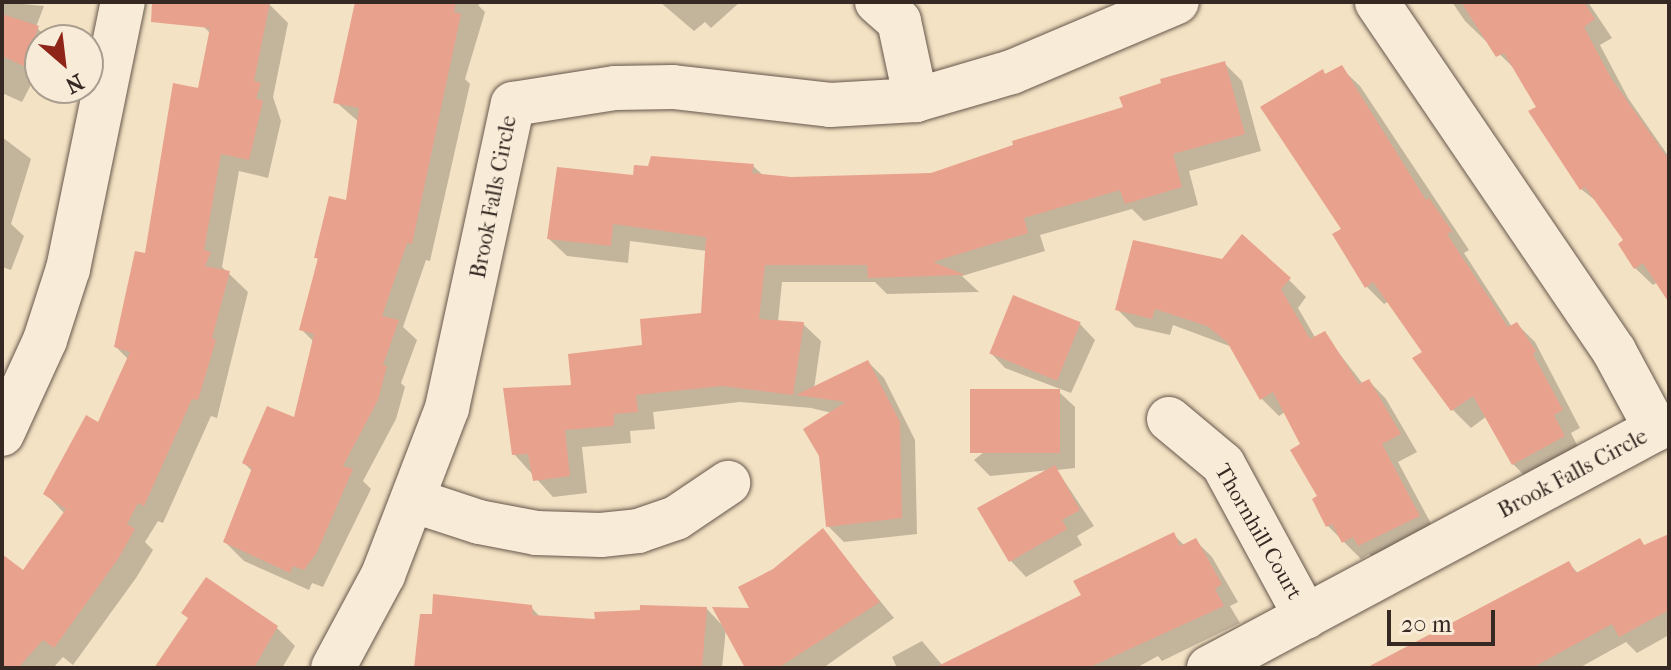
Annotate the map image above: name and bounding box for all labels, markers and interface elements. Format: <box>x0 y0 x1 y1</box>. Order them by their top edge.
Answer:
north arrow <box>24 24 104 104</box>
text: N <box>61 68 88 99</box>
street label: Brook Falls Circle <box>465 113 523 281</box>
street label: Brook Falls Circle <box>1494 424 1652 524</box>
street label: Thornhill Court <box>1209 460 1307 604</box>
scale bar <box>1391 594 1499 644</box>
text: 20 m <box>1401 610 1452 638</box>

